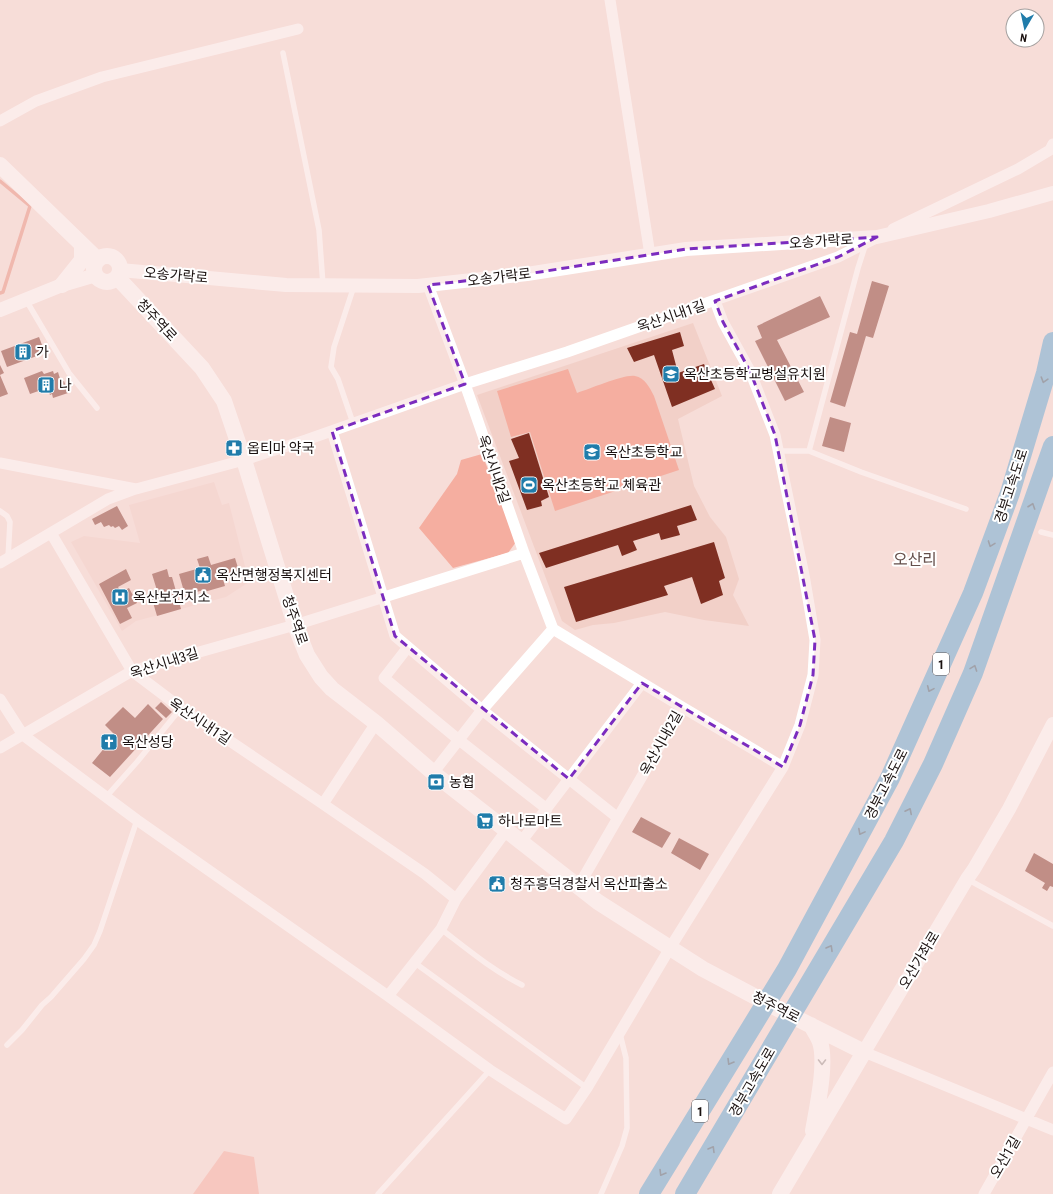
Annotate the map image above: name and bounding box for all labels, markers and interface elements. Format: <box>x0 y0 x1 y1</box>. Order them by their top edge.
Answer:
north arrow <box>1005 8 1045 48</box>
text: N <box>1019 30 1028 44</box>
street label: 오송가락로 <box>788 231 854 251</box>
street label: 오송가락로 <box>143 264 209 286</box>
street label: 오송가락로 <box>466 265 532 289</box>
street label: 청주역로 <box>134 296 180 344</box>
street label: 옥산시내1길 <box>635 297 707 335</box>
building icon: 가 <box>13 342 33 362</box>
place label: 가 <box>36 344 49 360</box>
school or university icon: 옥산초등학교병설유치원 <box>661 364 681 384</box>
place label: 옥산초등학교병설유치원 <box>684 366 826 382</box>
building icon: 나 <box>36 375 56 395</box>
place label: 나 <box>59 377 72 393</box>
one-way arrow <box>1040 377 1049 384</box>
street label: 옥산시내2길 <box>475 433 513 505</box>
pharmacy icon: 옵티마 약국 <box>224 438 244 458</box>
place label: 옵티마 약국 <box>247 440 315 456</box>
school or university icon: 옥산초등학교 <box>582 442 602 462</box>
place label: 옥산초등학교 <box>605 444 682 460</box>
street label: 경부고속도로 <box>991 447 1031 525</box>
sports icon: 옥산초등학교 체육관 <box>519 475 539 495</box>
place label: 옥산초등학교 체육관 <box>542 477 661 493</box>
one-way arrow <box>1028 502 1036 509</box>
one-way arrow <box>988 540 996 547</box>
district label: 오산리 <box>893 550 937 569</box>
public building icon: 옥산면행정복지센터 <box>193 565 213 585</box>
place label: 옥산면행정복지센터 <box>216 567 332 583</box>
hospital icon: 옥산보건지소 <box>110 587 130 607</box>
place label: 옥산보건지소 <box>133 589 210 605</box>
street label: 청주역로 <box>279 593 311 647</box>
street label: 옥산시내3길 <box>128 644 200 682</box>
road number: 1 <box>933 653 949 675</box>
one-way arrow <box>970 664 978 671</box>
one-way arrow <box>927 685 935 693</box>
street label: 옥산시내1길 <box>166 694 234 748</box>
street label: 옥산시내2길 <box>637 708 685 778</box>
church icon: 옥산성당 <box>99 732 119 752</box>
place label: 옥산성당 <box>122 734 174 750</box>
street label: 경부고속도로 <box>861 746 911 822</box>
bank icon: 농협 <box>426 772 446 792</box>
place label: 농협 <box>449 774 475 790</box>
one-way arrow <box>904 808 911 816</box>
supermarket icon: 하나로마트 <box>475 811 495 831</box>
place label: 하나로마트 <box>498 813 563 829</box>
one-way arrow <box>859 827 866 835</box>
public building icon: 청주흥덕경찰서 옥산파출소 <box>487 874 507 894</box>
place label: 청주흥덕경찰서 옥산파출소 <box>510 876 668 892</box>
street label: 오산가좌로 <box>896 928 943 992</box>
one-way arrow <box>826 945 833 952</box>
street label: 청주역로 <box>749 988 803 1026</box>
street label: 경부고속도로 <box>726 1044 778 1119</box>
one-way arrow <box>727 1058 735 1065</box>
one-way arrow <box>818 1059 826 1065</box>
road number: 1 <box>692 1100 708 1122</box>
street label: 오산1길 <box>987 1133 1023 1181</box>
one-way arrow <box>708 1146 715 1153</box>
one-way arrow <box>659 1169 667 1176</box>

